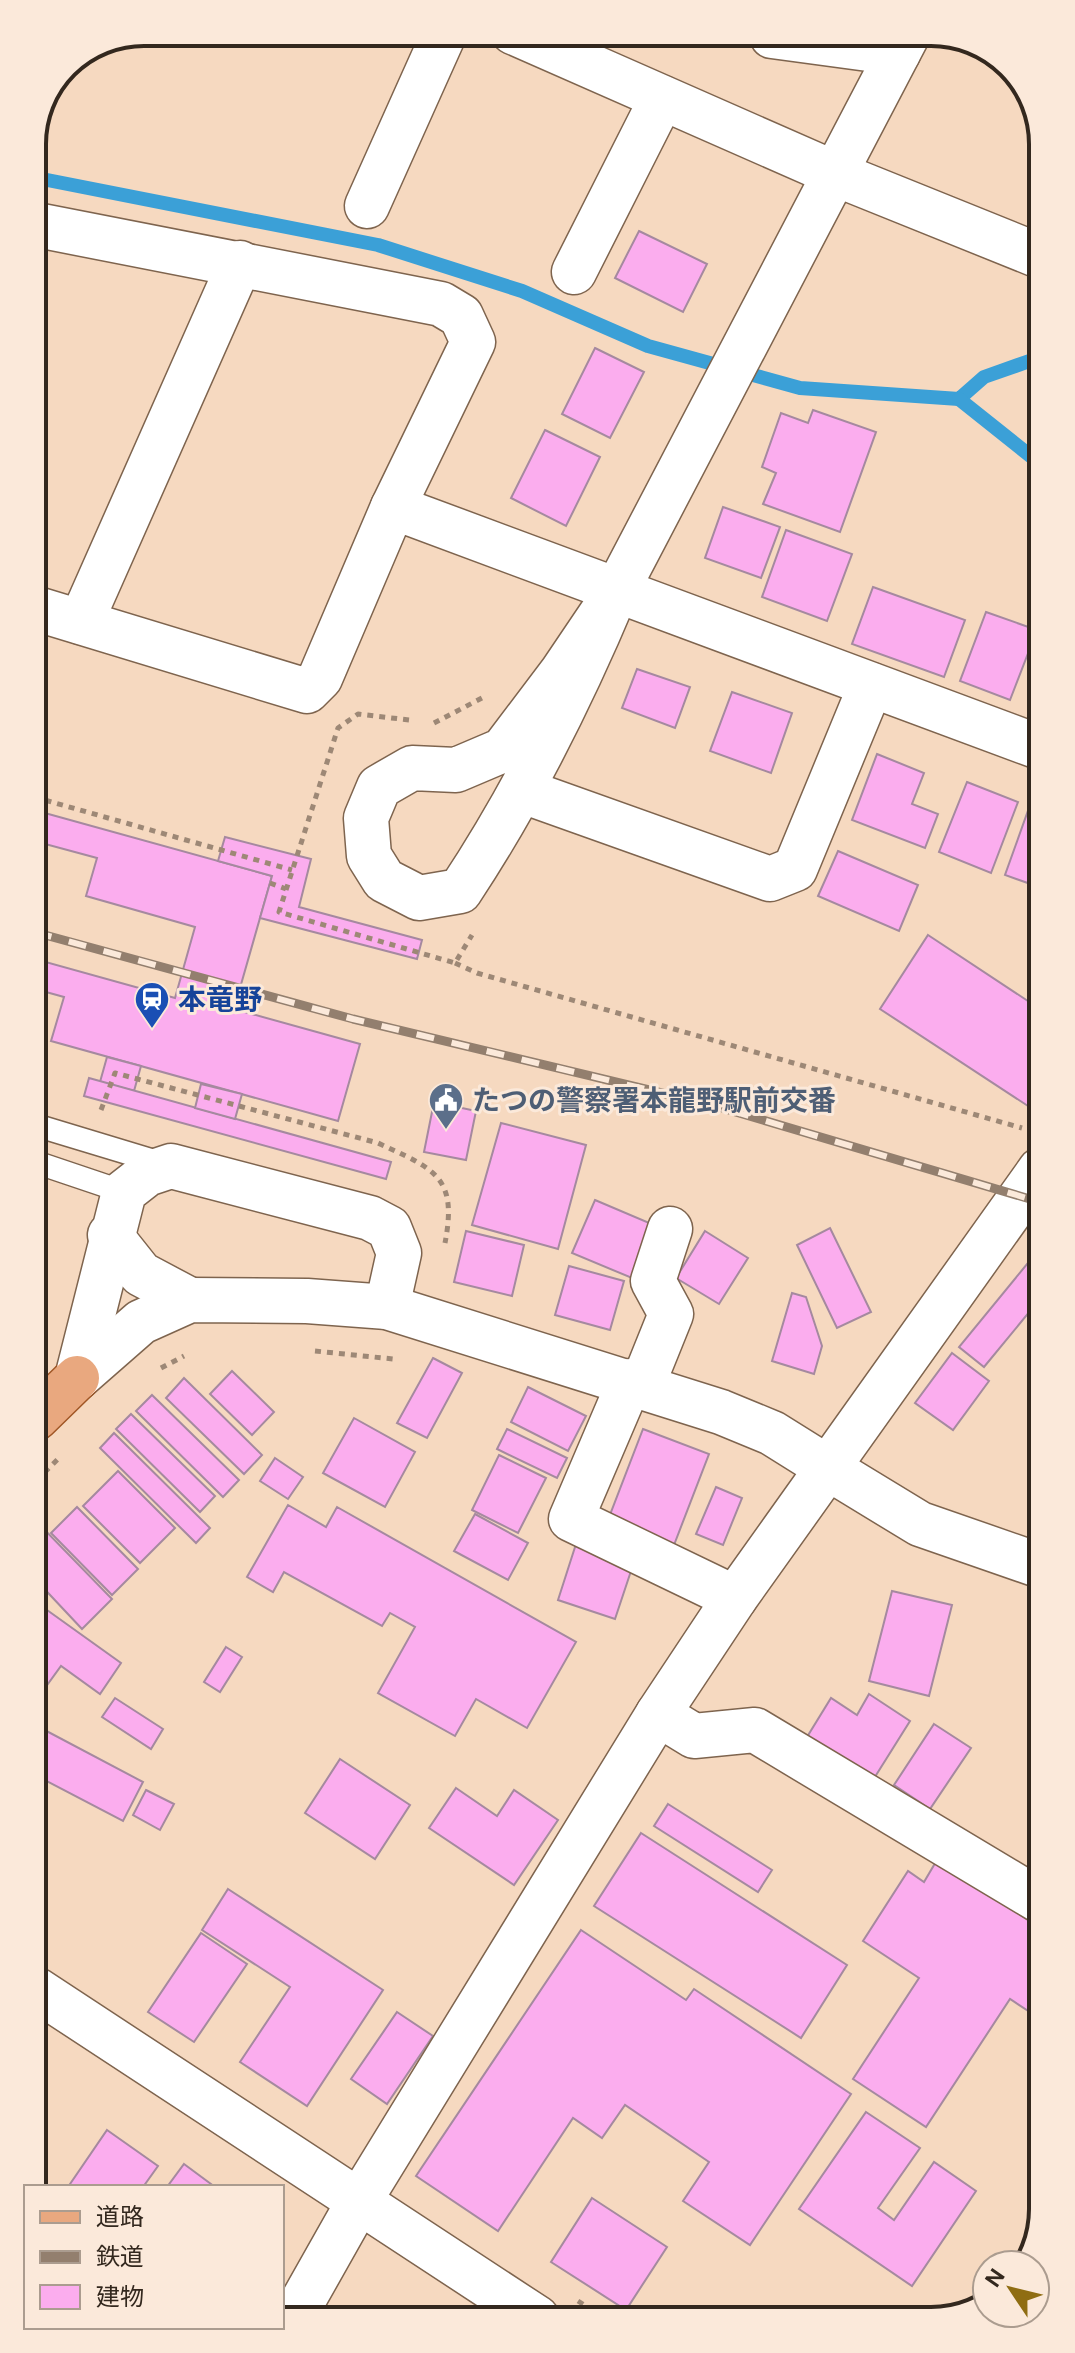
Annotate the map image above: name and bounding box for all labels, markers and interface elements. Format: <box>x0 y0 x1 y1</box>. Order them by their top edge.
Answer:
station icon: 本竜野 <box>133 980 171 1030</box>
place label: 本竜野 <box>178 981 262 1018</box>
public building icon: たつの警察署本龍野駅前交番 <box>427 1081 465 1131</box>
place label: たつの警察署本龍野駅前交番 <box>472 1082 836 1119</box>
legend <box>24 2185 284 2329</box>
text: 道路 <box>96 2201 144 2232</box>
text: 鉄道 <box>96 2241 144 2272</box>
north arrow <box>971 2249 1051 2329</box>
text: N <box>979 2263 1012 2293</box>
text: 建物 <box>96 2281 144 2312</box>

